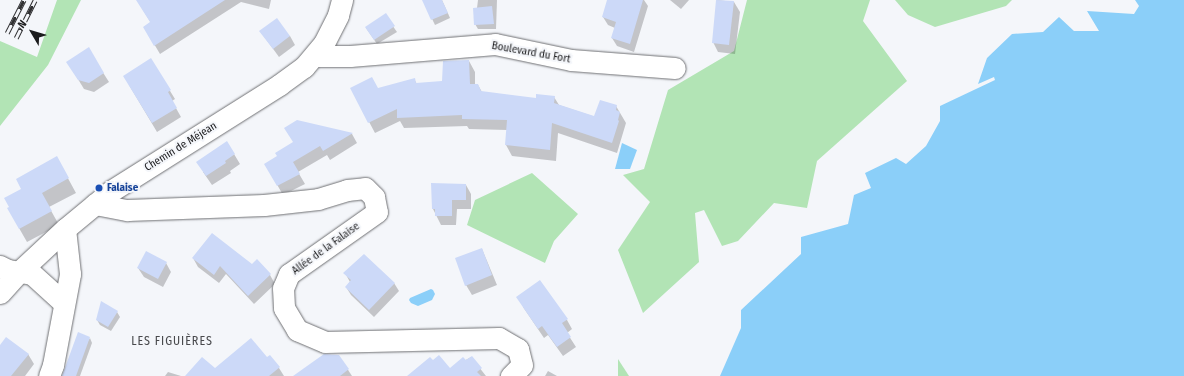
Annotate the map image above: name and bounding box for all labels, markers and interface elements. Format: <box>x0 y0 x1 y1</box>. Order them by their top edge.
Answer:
north arrow <box>12 12 52 52</box>
text: N <box>15 18 29 31</box>
street label: Boulevard du Fort <box>491 40 571 66</box>
street label: Chemin de Méjean <box>142 119 220 175</box>
place label: Falaise <box>107 181 138 195</box>
marker: Falaise <box>94 183 104 193</box>
street label: Allée de la Falaise <box>290 220 362 278</box>
district label: LES FIGUIÈRES <box>131 335 213 349</box>

